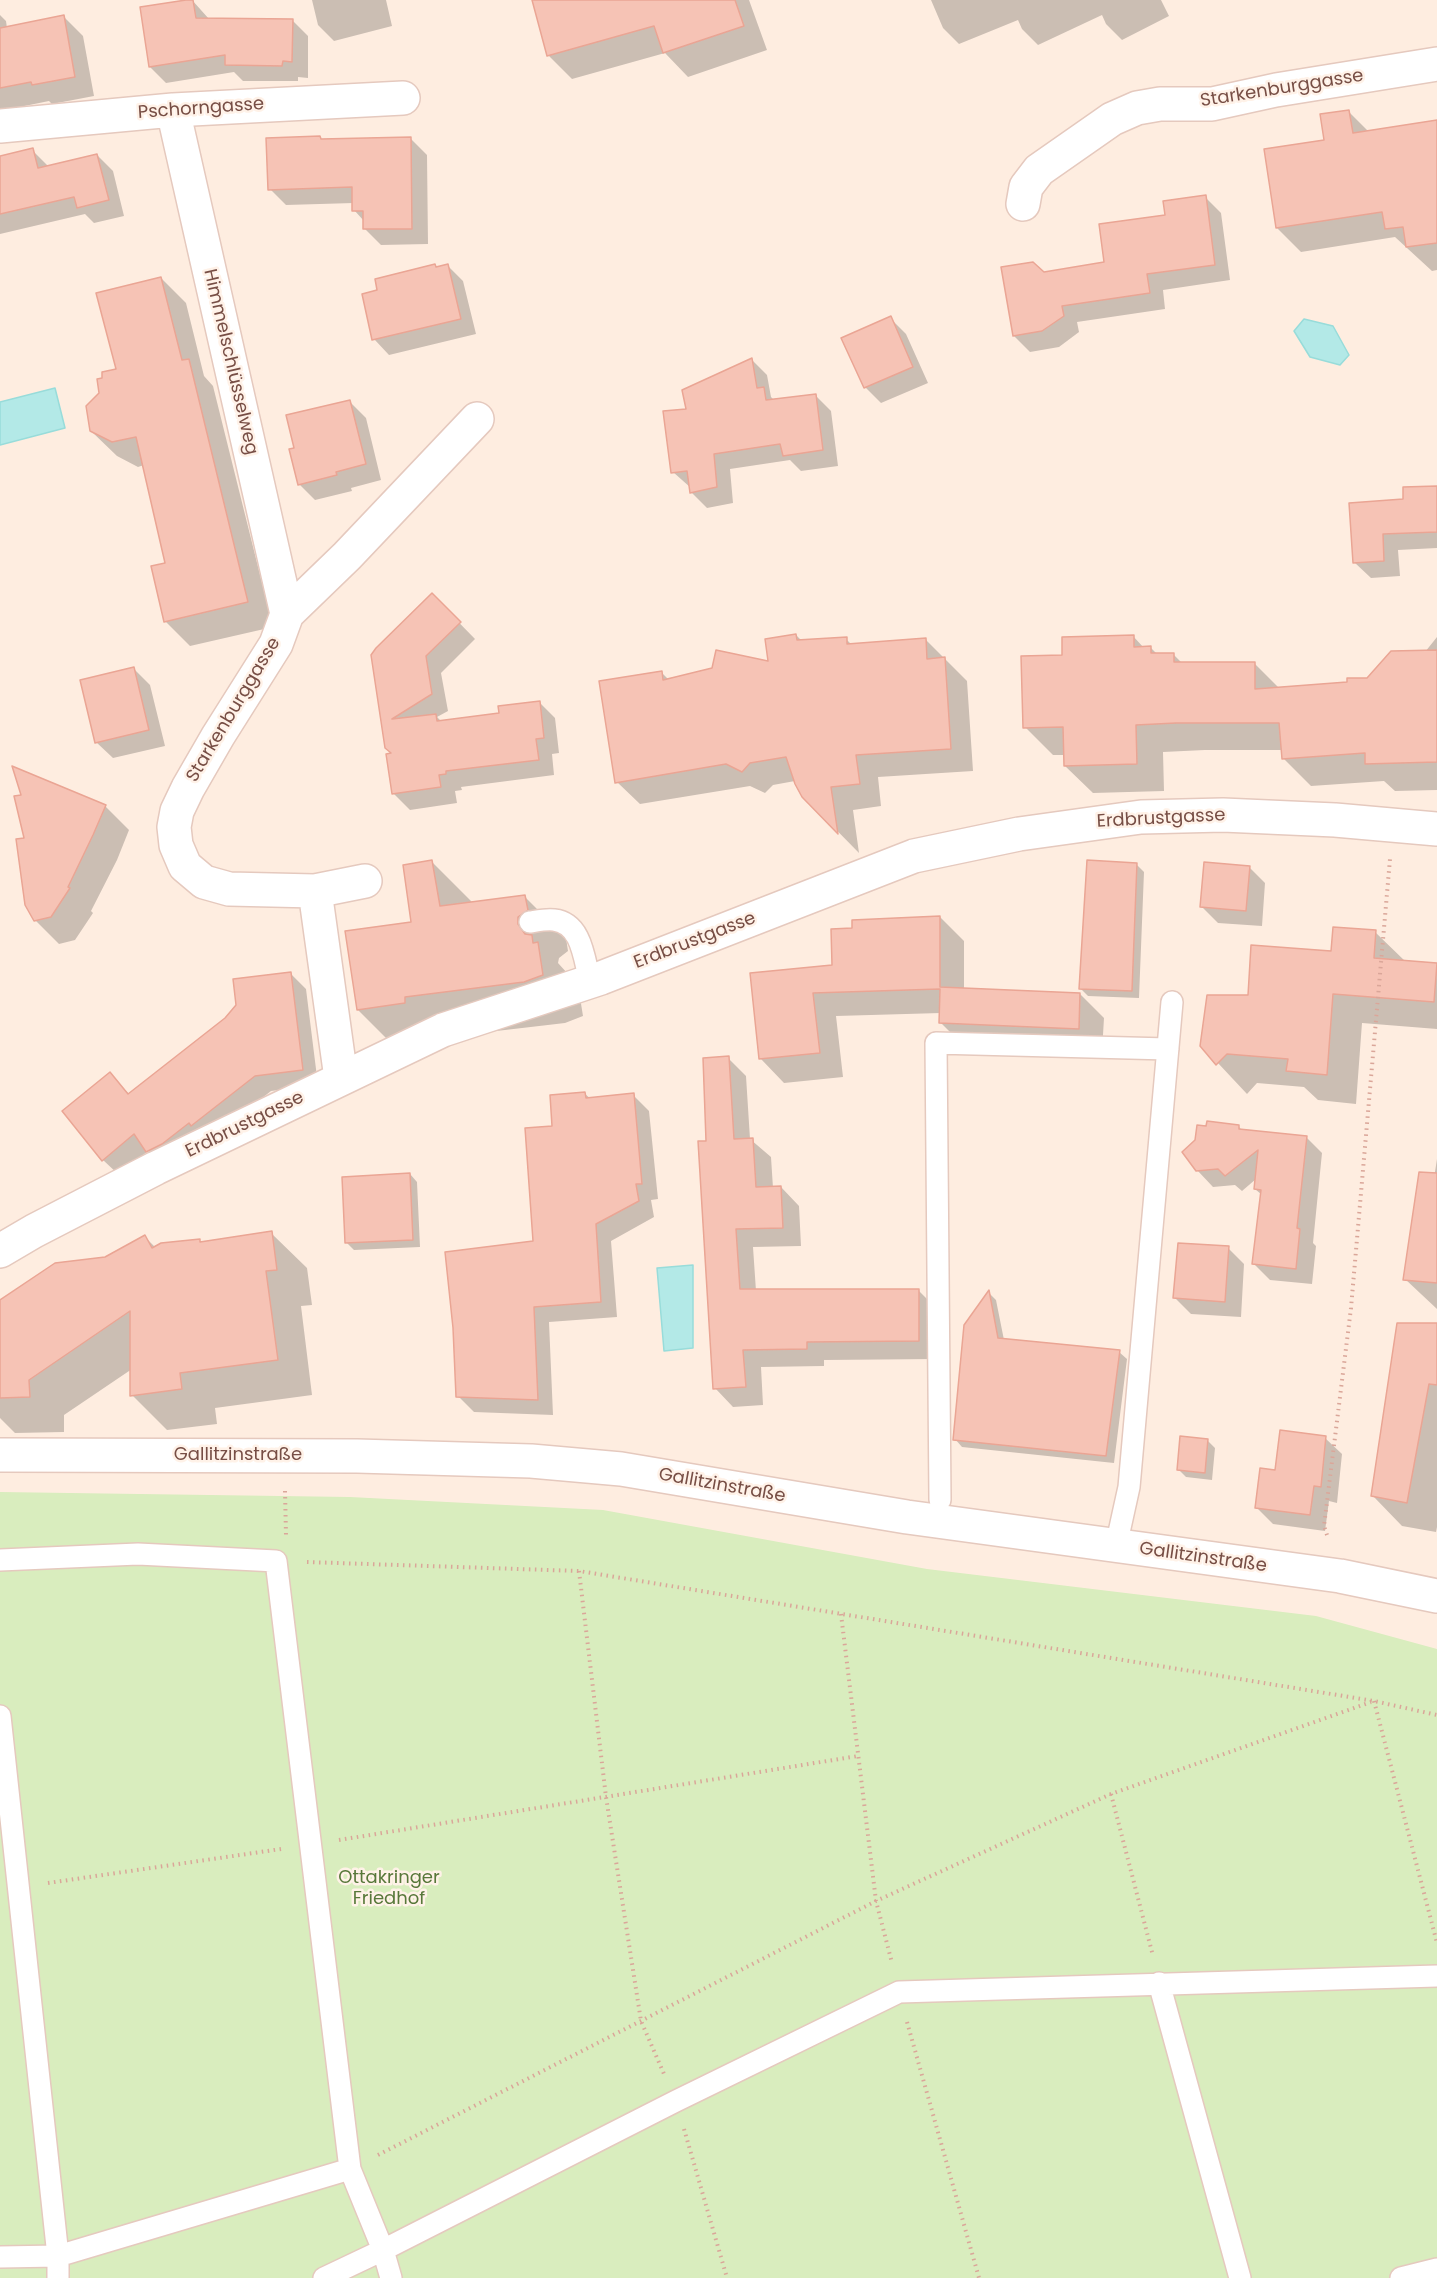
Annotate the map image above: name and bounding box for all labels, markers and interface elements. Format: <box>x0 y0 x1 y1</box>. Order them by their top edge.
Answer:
street label: Starkenburggasse <box>1199 65 1365 113</box>
street label: Pschorngasse <box>137 94 265 124</box>
street label: Himmelschlüsselweg <box>198 267 262 457</box>
street label: Starkenburggasse <box>182 634 286 786</box>
street label: Erdbrustgasse <box>1096 805 1226 833</box>
street label: Erdbrustgasse <box>631 908 759 974</box>
street label: Erdbrustgasse <box>182 1087 308 1163</box>
street label: Gallitzinstraße <box>174 1444 302 1466</box>
street label: Gallitzinstraße <box>657 1464 787 1508</box>
street label: Gallitzinstraße <box>1138 1538 1268 1578</box>
park label: Ottakringer Friedhof <box>338 1867 440 1910</box>

